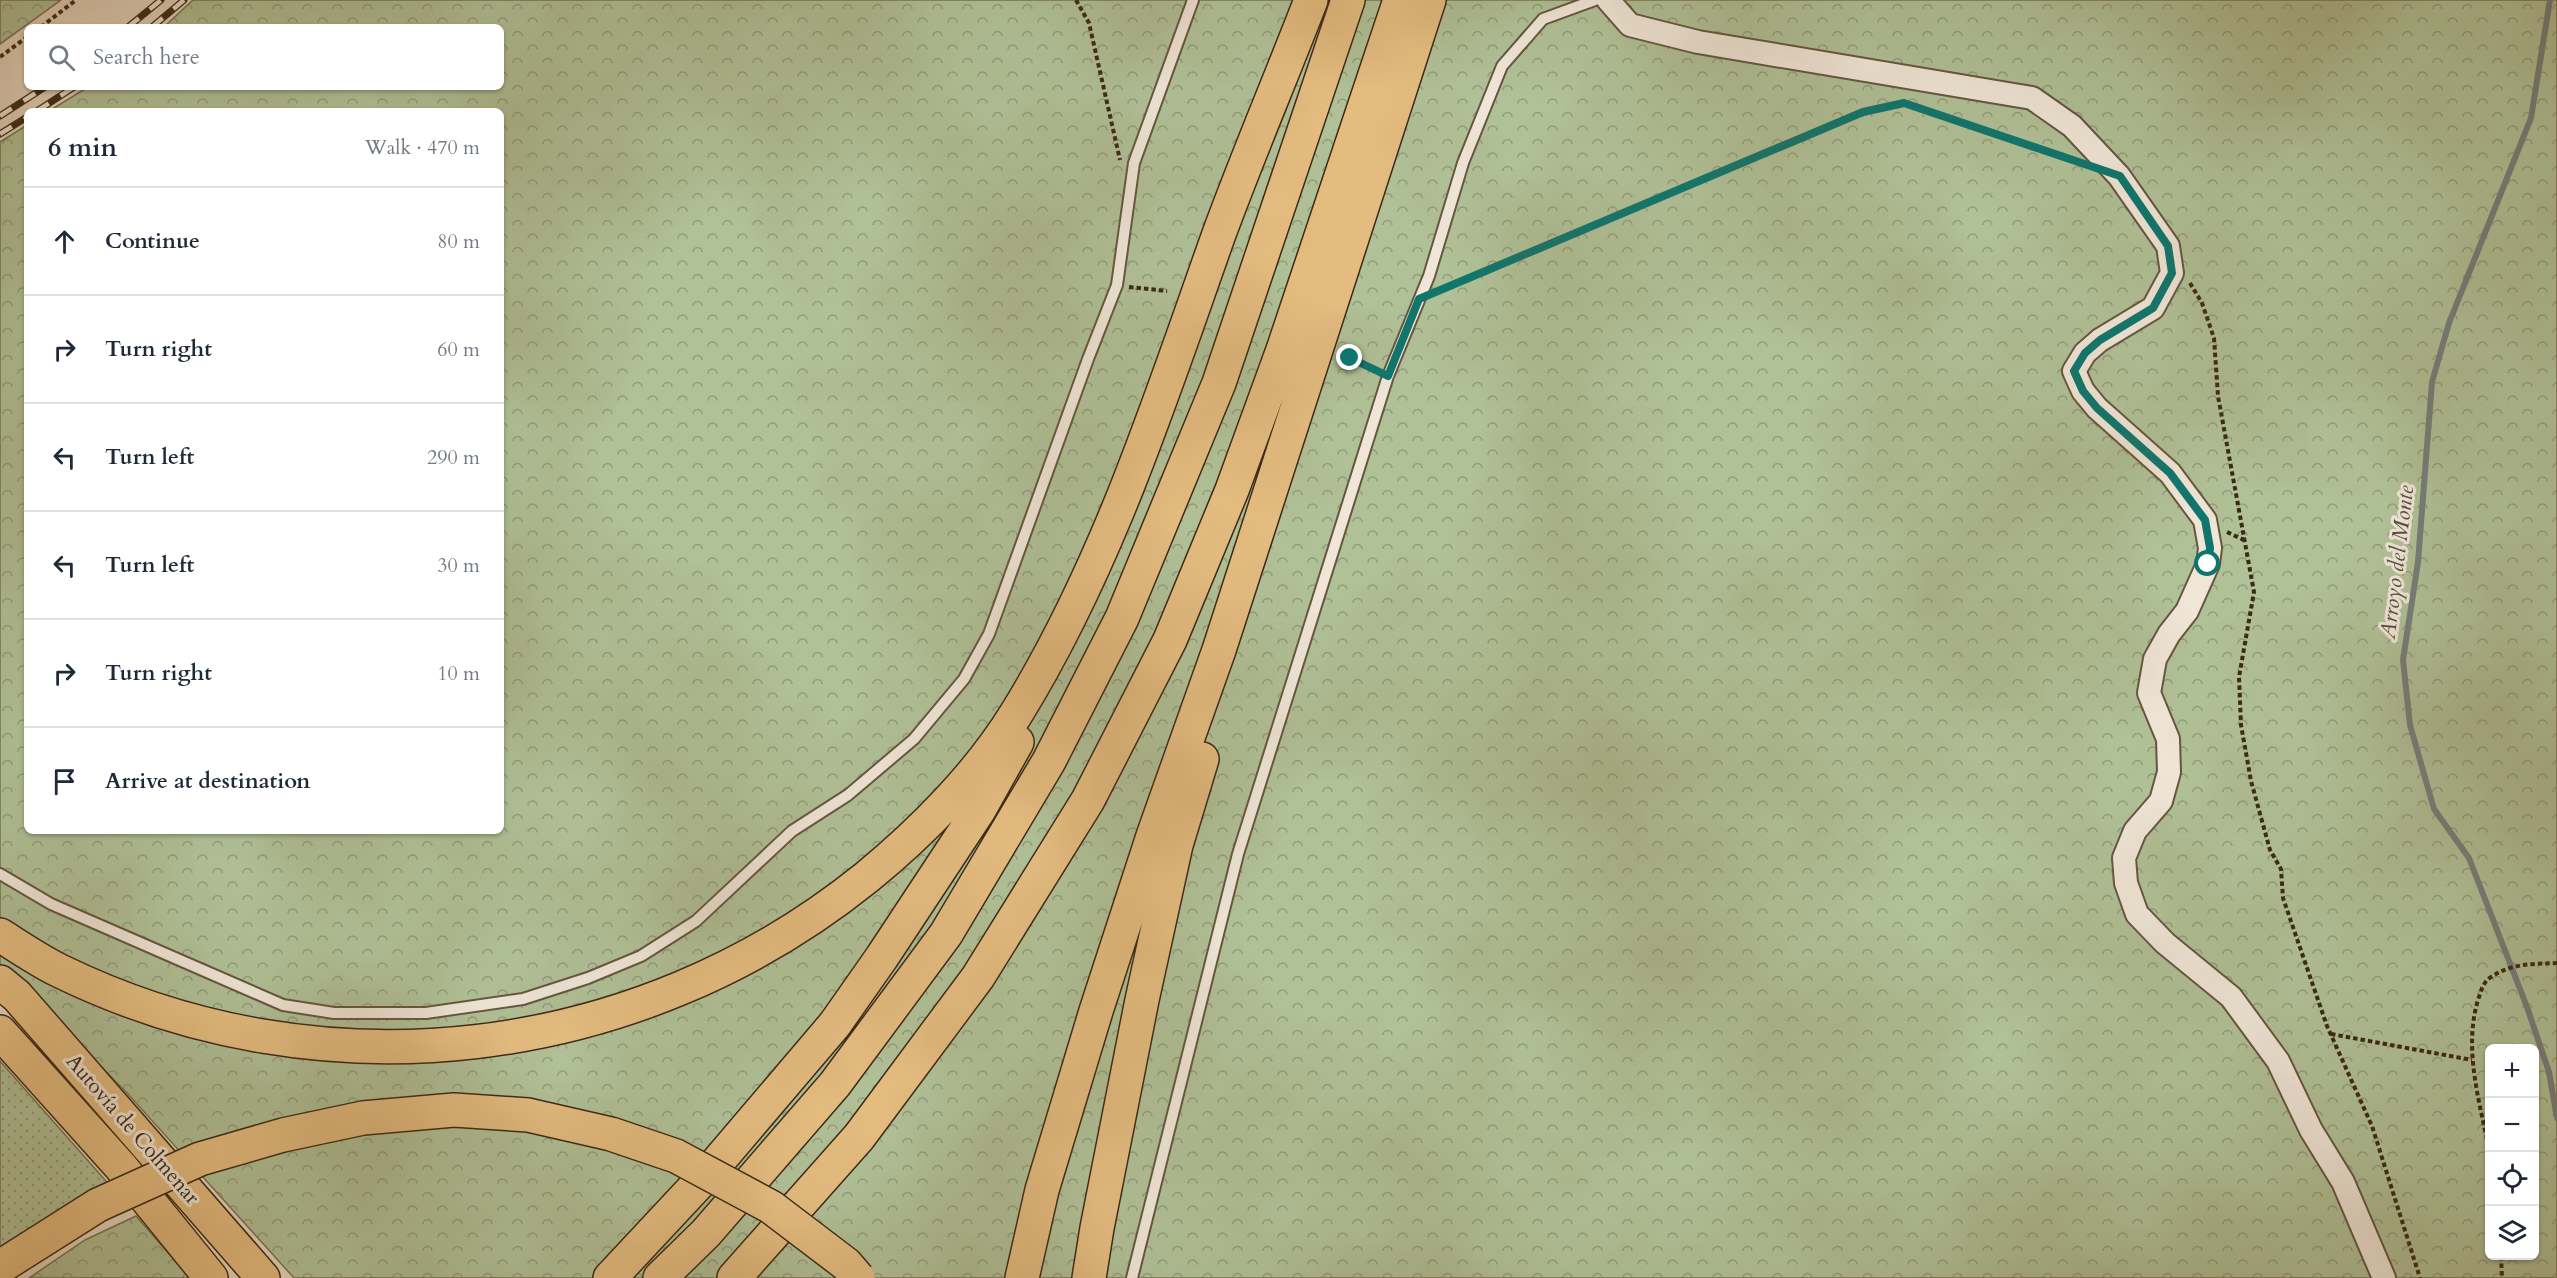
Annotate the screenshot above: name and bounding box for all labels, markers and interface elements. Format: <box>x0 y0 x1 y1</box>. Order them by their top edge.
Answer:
search box <box>24 24 504 90</box>
icon: search <box>45 41 78 74</box>
text: Search here <box>93 42 200 72</box>
text: 6 min <box>48 130 117 165</box>
text: Walk · 470 m <box>365 134 480 161</box>
icon: ahead <box>48 225 81 258</box>
text: Continue <box>105 226 200 256</box>
text: 80 m <box>437 228 480 255</box>
icon: right <box>48 333 81 366</box>
text: Turn right <box>105 334 212 364</box>
text: 60 m <box>437 336 480 363</box>
route end <box>1336 344 1362 370</box>
icon: left <box>48 441 81 474</box>
text: Turn left <box>105 442 194 472</box>
text: 290 m <box>427 444 480 471</box>
water label: Arroyo del Monte <box>2373 483 2421 642</box>
icon: left <box>48 549 81 582</box>
text: Turn left <box>105 550 194 580</box>
route start <box>2194 550 2220 576</box>
text: 30 m <box>437 552 480 579</box>
icon: right <box>48 657 81 690</box>
text: Turn right <box>105 658 212 688</box>
text: 10 m <box>437 660 480 687</box>
icon: arrive <box>48 765 81 798</box>
text: Arrive at destination <box>105 766 310 796</box>
map controls <box>2485 1044 2539 1260</box>
button: + <box>2485 1044 2539 1098</box>
street label: Autovía de Colmenar <box>59 1048 206 1211</box>
button: − <box>2485 1098 2539 1152</box>
button: locate <box>2485 1152 2539 1206</box>
button: layers <box>2485 1206 2539 1260</box>

